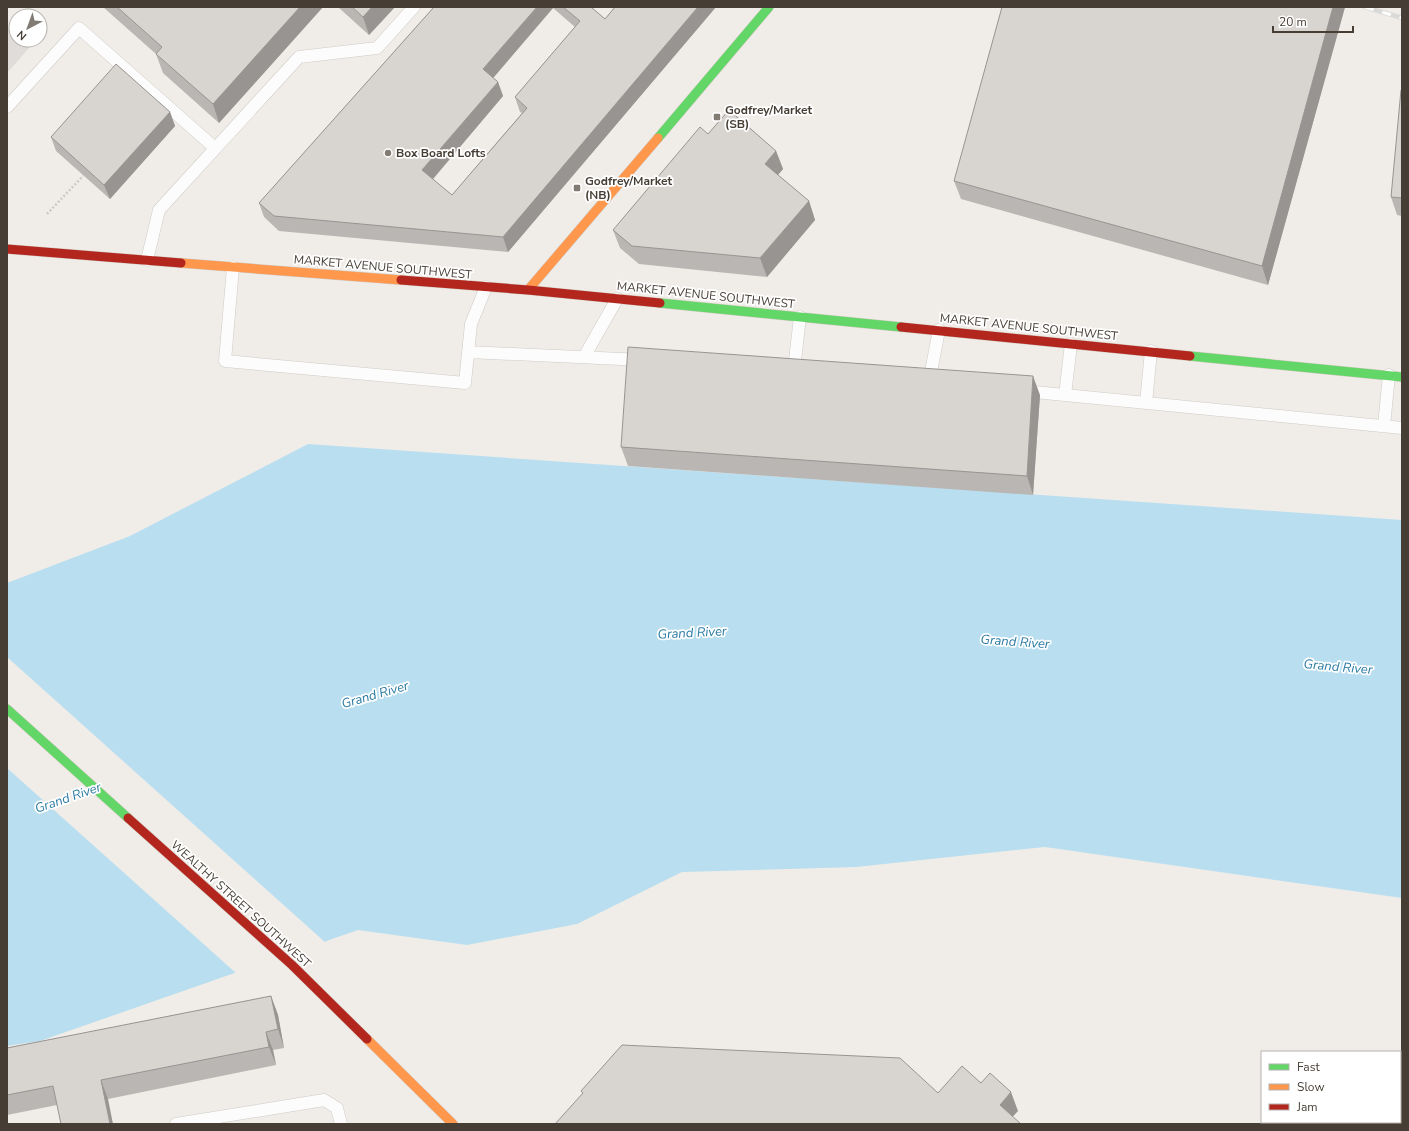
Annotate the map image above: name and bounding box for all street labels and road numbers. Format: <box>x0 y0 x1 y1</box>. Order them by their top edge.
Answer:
street label: MARKET AVENUE SOUTHWEST <box>293 251 474 283</box>
street label: MARKET AVENUE SOUTHWEST <box>616 278 797 312</box>
street label: MARKET AVENUE SOUTHWEST <box>939 310 1120 344</box>
street label: WEALTHY STREET SOUTHWEST <box>168 837 315 972</box>

